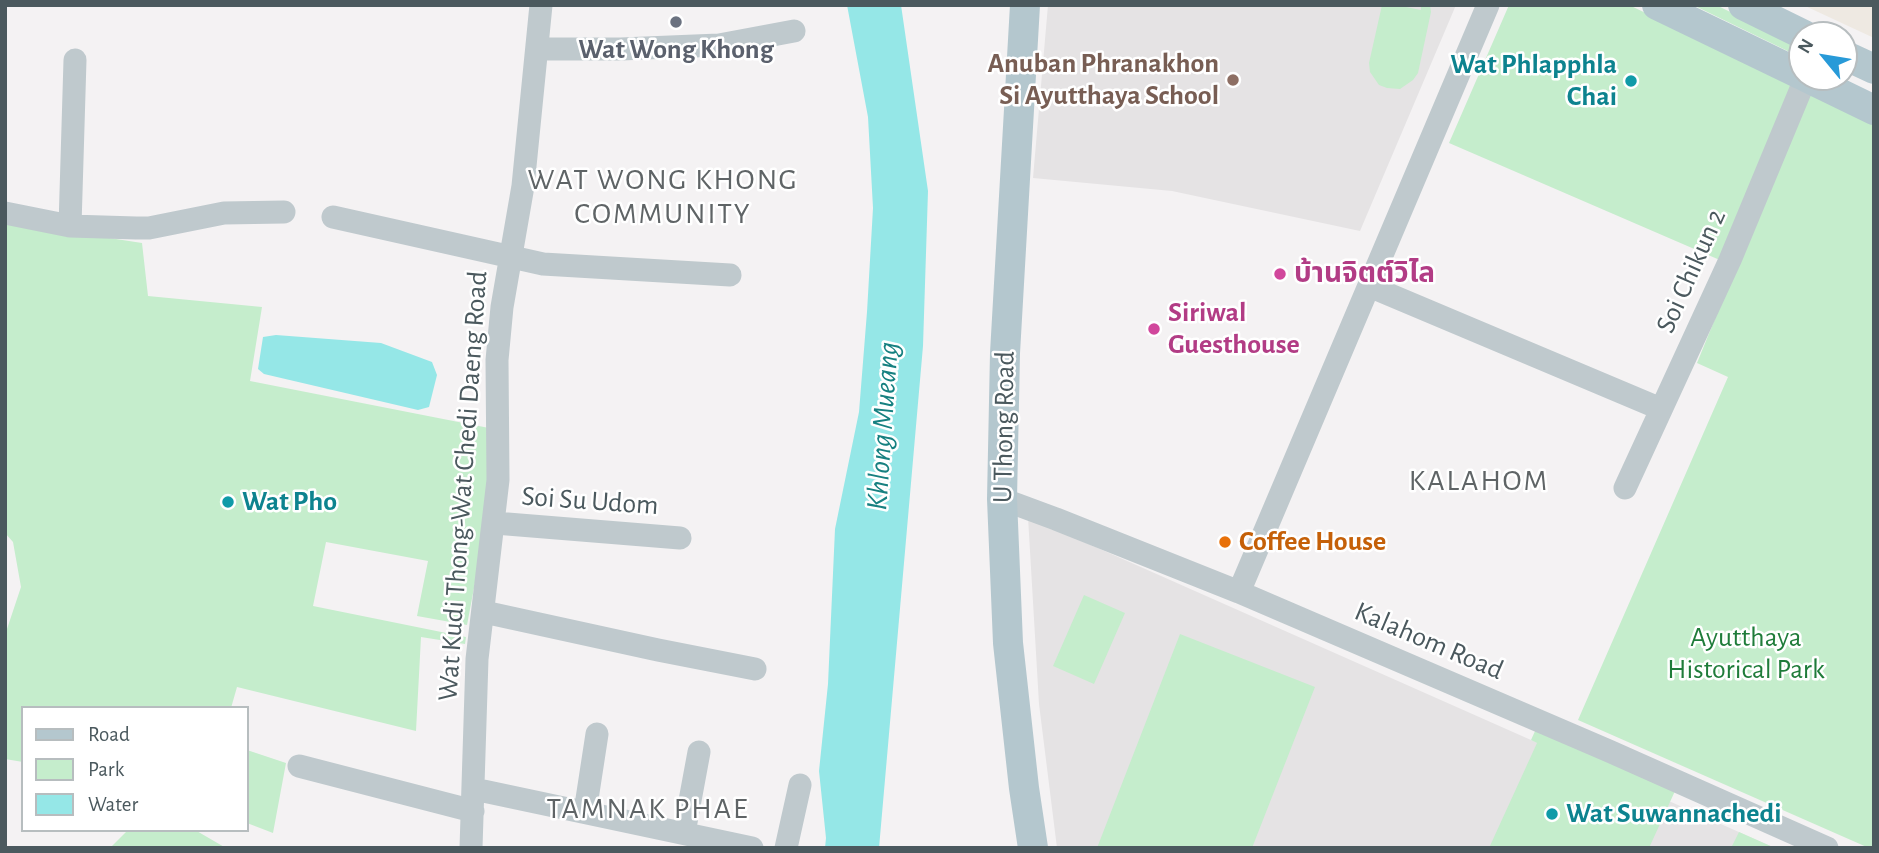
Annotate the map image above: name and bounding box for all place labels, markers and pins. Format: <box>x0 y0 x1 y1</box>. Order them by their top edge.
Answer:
marker: Wat Wong Khong <box>668 14 684 30</box>
place label: Wat Wong Khong <box>578 33 774 67</box>
place label: Anuban Phranakhon Si Ayutthaya School <box>987 47 1219 113</box>
place label: Wat Phlapphla Chai <box>1450 48 1617 114</box>
marker: Anuban Phranakhon Si Ayutthaya School <box>1225 72 1241 88</box>
marker: Wat Phlapphla Chai <box>1623 73 1639 89</box>
place label: บ้านจิตต์วิไล <box>1294 257 1435 291</box>
marker: บ้านจิตต์วิไล <box>1272 266 1288 282</box>
place label: Siriwal Guesthouse <box>1168 296 1300 362</box>
marker: Siriwal Guesthouse <box>1146 321 1162 337</box>
place label: Wat Pho <box>242 485 337 519</box>
marker: Wat Pho <box>220 494 236 510</box>
place label: Coffee House <box>1239 525 1386 559</box>
marker: Coffee House <box>1217 534 1233 550</box>
place label: Wat Suwannachedi <box>1566 797 1781 831</box>
marker: Wat Suwannachedi <box>1544 806 1560 822</box>

